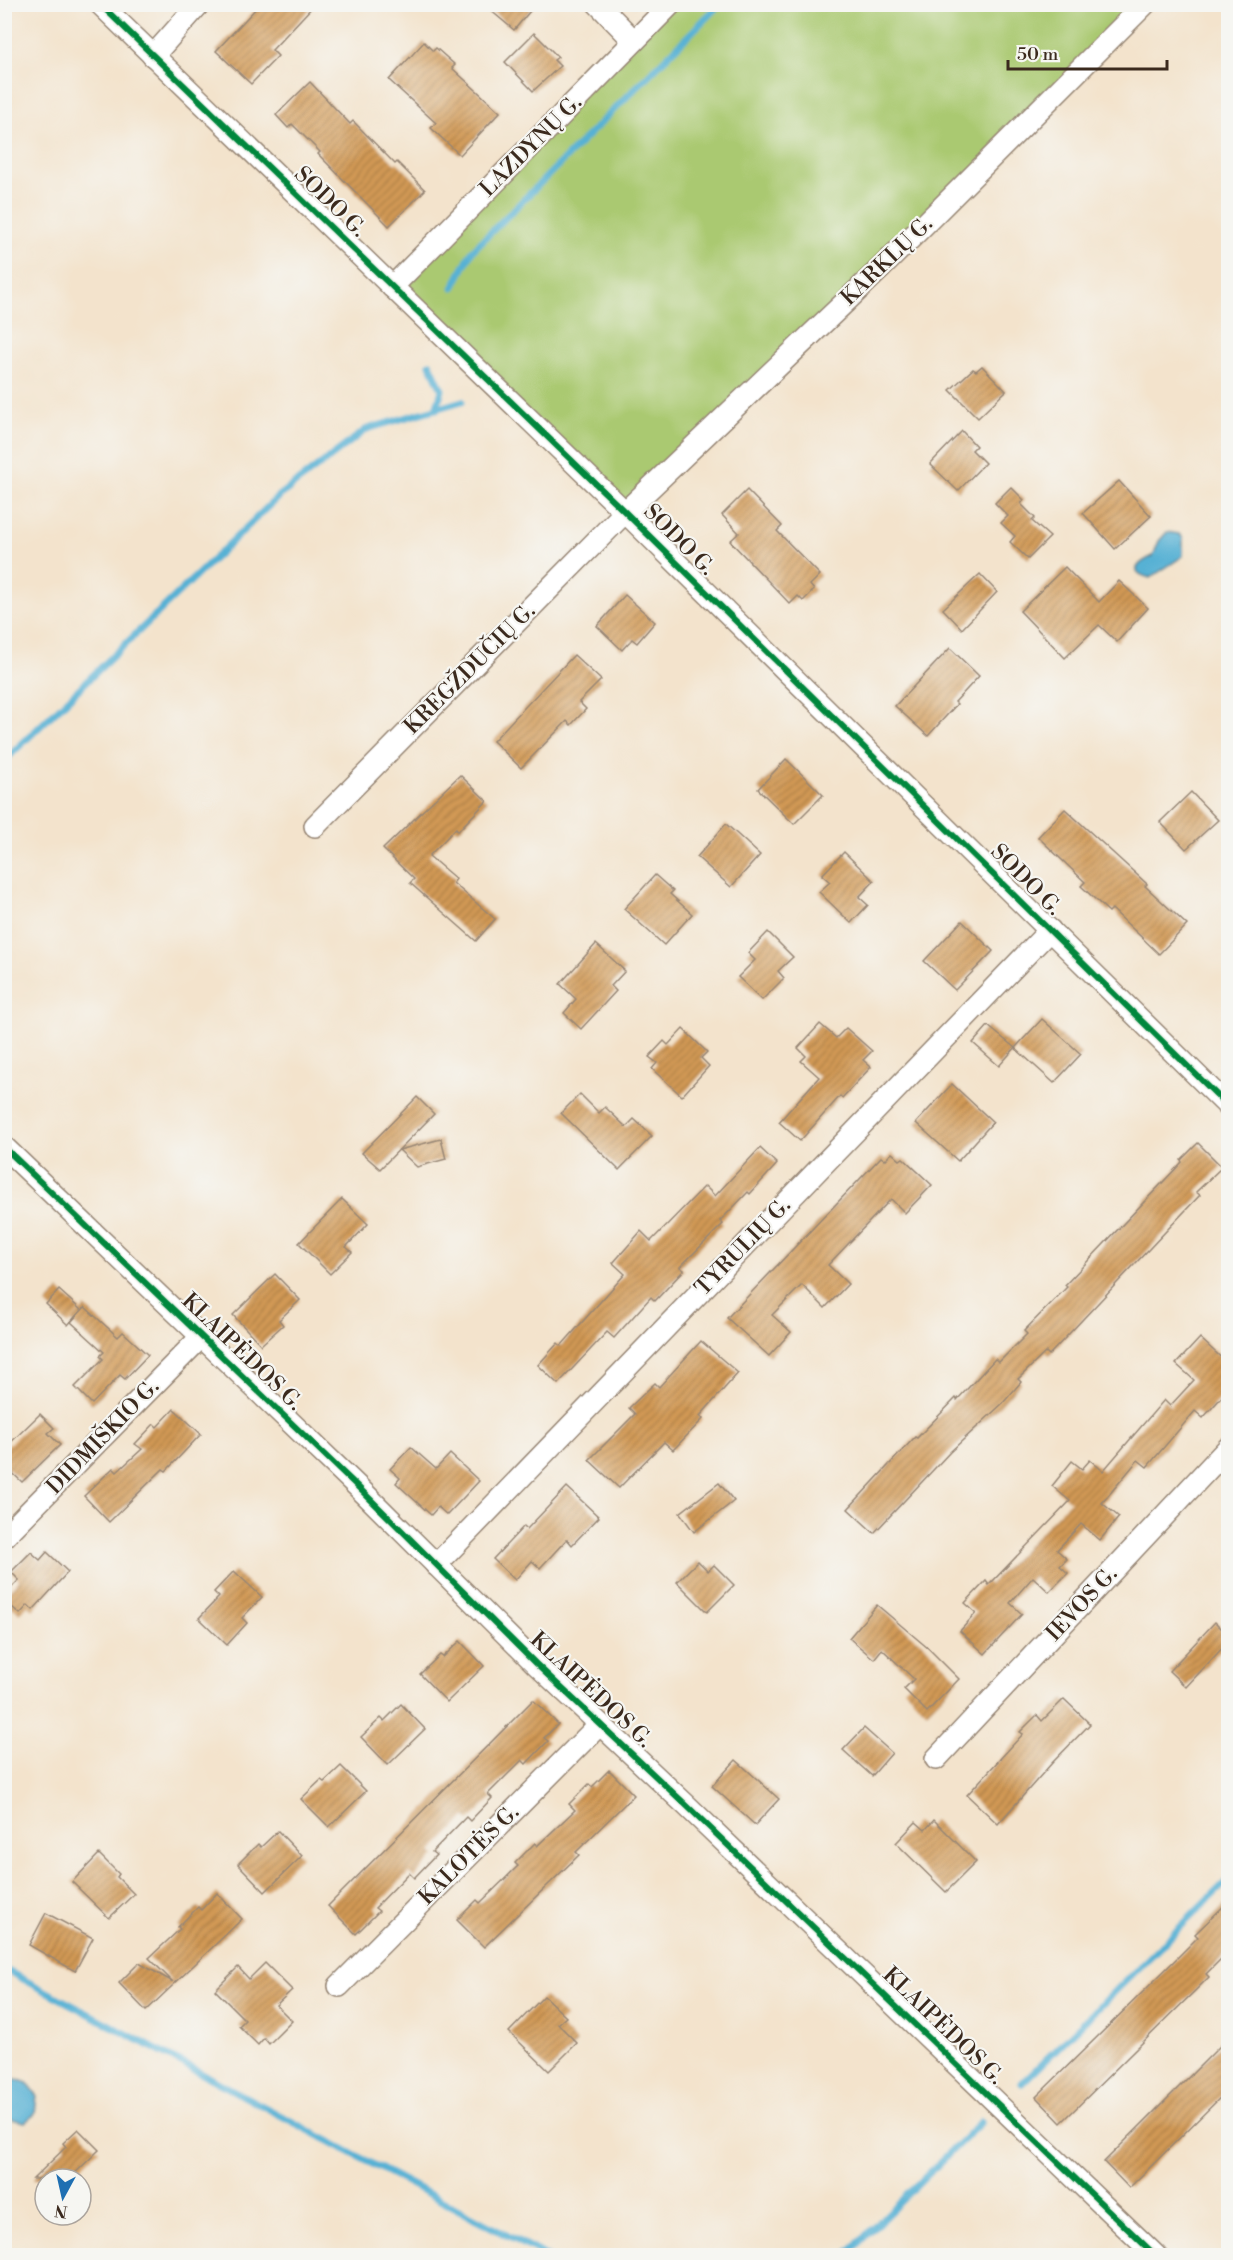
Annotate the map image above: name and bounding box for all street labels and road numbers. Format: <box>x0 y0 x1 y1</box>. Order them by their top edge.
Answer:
street label: LAZDYNŲ G. <box>474 89 588 203</box>
street label: SODO G. <box>288 161 372 243</box>
street label: KARKLŲ G. <box>835 211 939 311</box>
street label: SODO G. <box>638 499 720 581</box>
street label: KREGŽDUČIŲ G. <box>397 596 541 740</box>
street label: SODO G. <box>985 839 1067 921</box>
street label: TYRULIŲ G. <box>690 1192 796 1302</box>
street label: KLAIPĖDOS G. <box>176 1287 309 1417</box>
street label: DIDMIŠKIO G. <box>40 1372 165 1500</box>
street label: IEVOS G. <box>1041 1561 1123 1647</box>
street label: KLAIPĖDOS G. <box>524 1626 659 1754</box>
street label: KALOTĖS G. <box>412 1798 525 1911</box>
street label: KLAIPĖDOS G. <box>877 1961 1010 2091</box>

